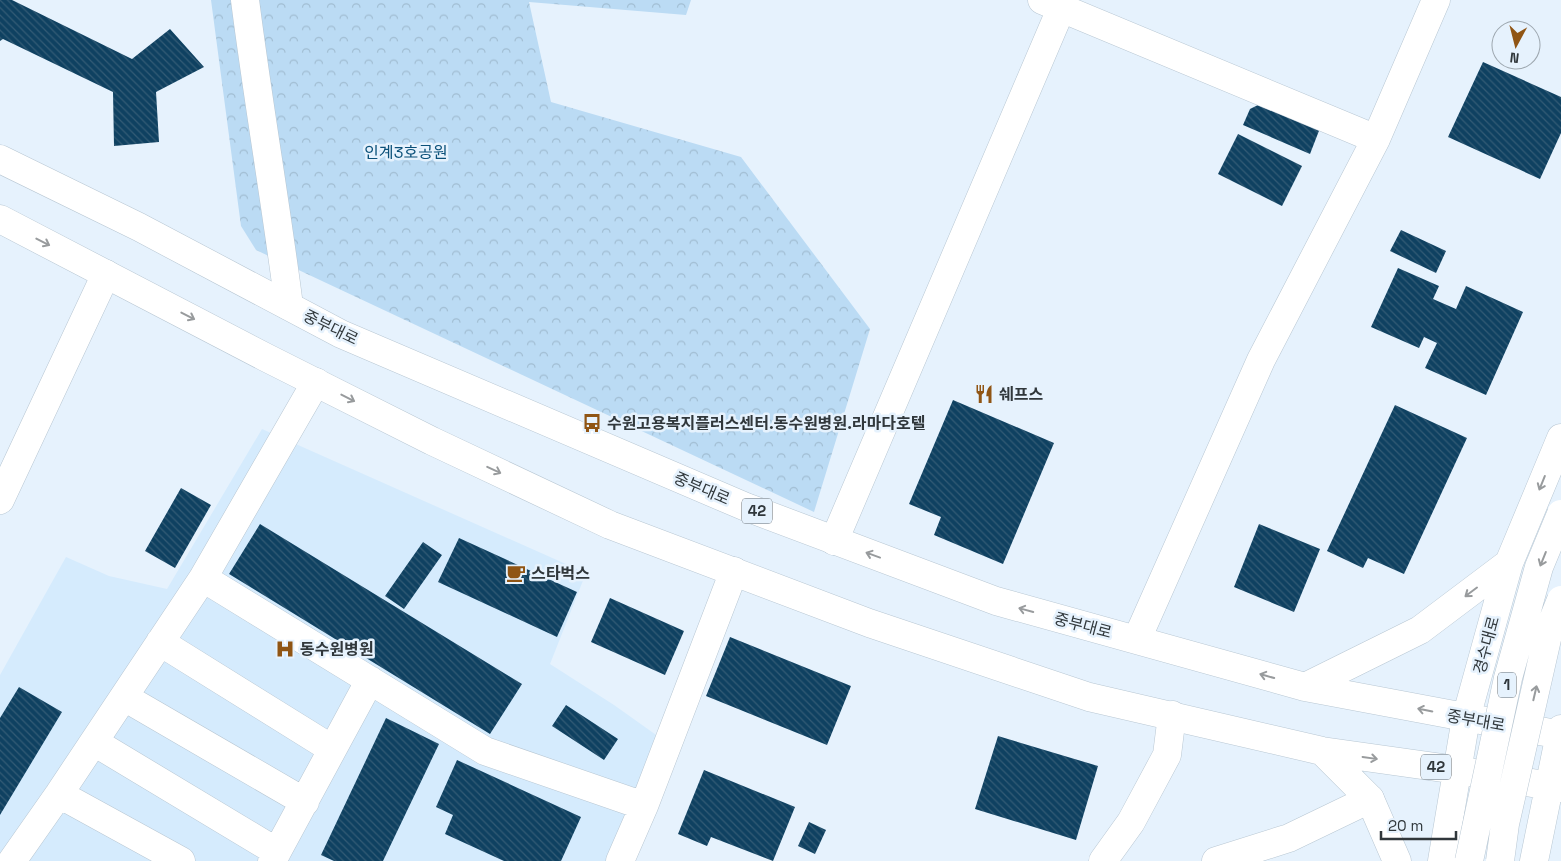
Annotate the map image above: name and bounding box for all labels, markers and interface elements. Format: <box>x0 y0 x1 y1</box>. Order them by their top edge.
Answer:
north arrow <box>1491 20 1541 70</box>
text: N <box>1509 48 1520 67</box>
park label: 인계3호공원 <box>364 142 448 163</box>
one-way arrow <box>36 237 51 247</box>
street label: 중부대로 <box>300 305 362 350</box>
one-way arrow <box>180 312 194 322</box>
restaurant icon: 쉐프스 <box>973 383 995 405</box>
place label: 쉐프스 <box>999 384 1043 405</box>
one-way arrow <box>340 394 355 403</box>
bus stop icon: 수원고용복지플러스센터.동수원병원.라마다호텔 <box>581 412 603 434</box>
place label: 수원고용복지플러스센터.동수원병원.라마다호텔 <box>607 413 926 434</box>
one-way arrow <box>486 466 501 475</box>
street label: 중부대로 <box>671 467 733 510</box>
one-way arrow <box>1537 475 1547 490</box>
road number: 42 <box>742 498 772 524</box>
one-way arrow <box>865 550 880 559</box>
one-way arrow <box>1537 551 1547 566</box>
cafe icon: 스타벅스 <box>505 562 527 584</box>
place label: 스타벅스 <box>531 563 590 584</box>
one-way arrow <box>1465 587 1478 598</box>
one-way arrow <box>1018 604 1034 614</box>
street label: 중부대로 <box>1052 608 1114 643</box>
street label: 경수대로 <box>1469 614 1504 676</box>
hospital icon: 동수원병원 <box>274 638 296 660</box>
place label: 동수원병원 <box>300 639 374 660</box>
one-way arrow <box>1259 671 1275 681</box>
road number: 1 <box>1498 672 1516 698</box>
one-way arrow <box>1531 686 1540 702</box>
one-way arrow <box>1418 705 1434 715</box>
street label: 중부대로 <box>1445 705 1507 736</box>
one-way arrow <box>1362 753 1378 763</box>
road number: 42 <box>1421 754 1451 780</box>
scale bar <box>1381 808 1456 840</box>
text: 20 m <box>1388 816 1423 835</box>

